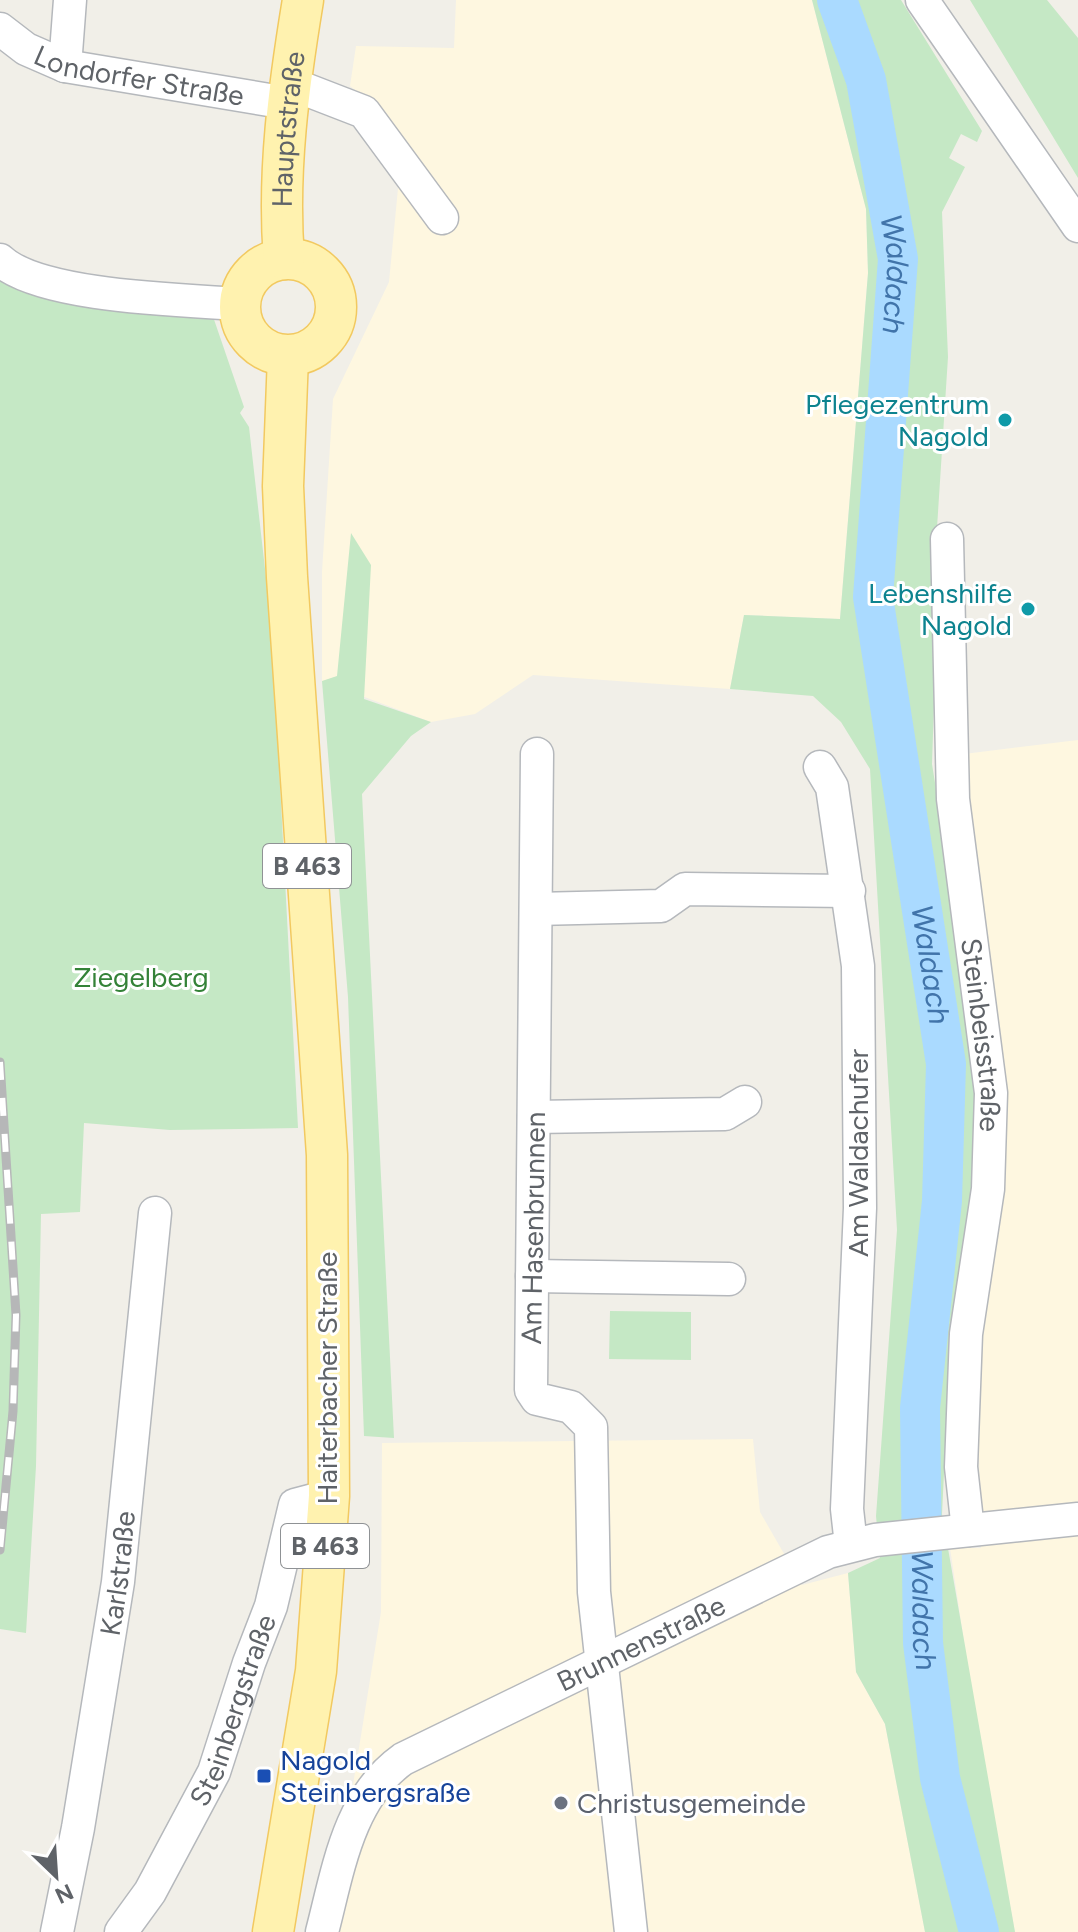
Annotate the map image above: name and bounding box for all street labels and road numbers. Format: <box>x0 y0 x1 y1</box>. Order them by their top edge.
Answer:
street label: Londorfer Straße <box>29 38 247 113</box>
street label: Hauptstraße <box>265 49 312 208</box>
road number: B 463 <box>263 844 351 888</box>
street label: Steinbeisstraße <box>954 936 1008 1132</box>
street label: Am Waldachufer <box>841 1048 875 1257</box>
street label: Am Hasenbrunnen <box>514 1111 552 1345</box>
street label: Haiterbacher Straße <box>310 1252 344 1504</box>
street label: Karlstraße <box>93 1509 142 1638</box>
road number: B 463 <box>281 1524 369 1568</box>
street label: Brunnenstraße <box>551 1588 730 1698</box>
street label: Steinbergstraße <box>182 1610 283 1812</box>

